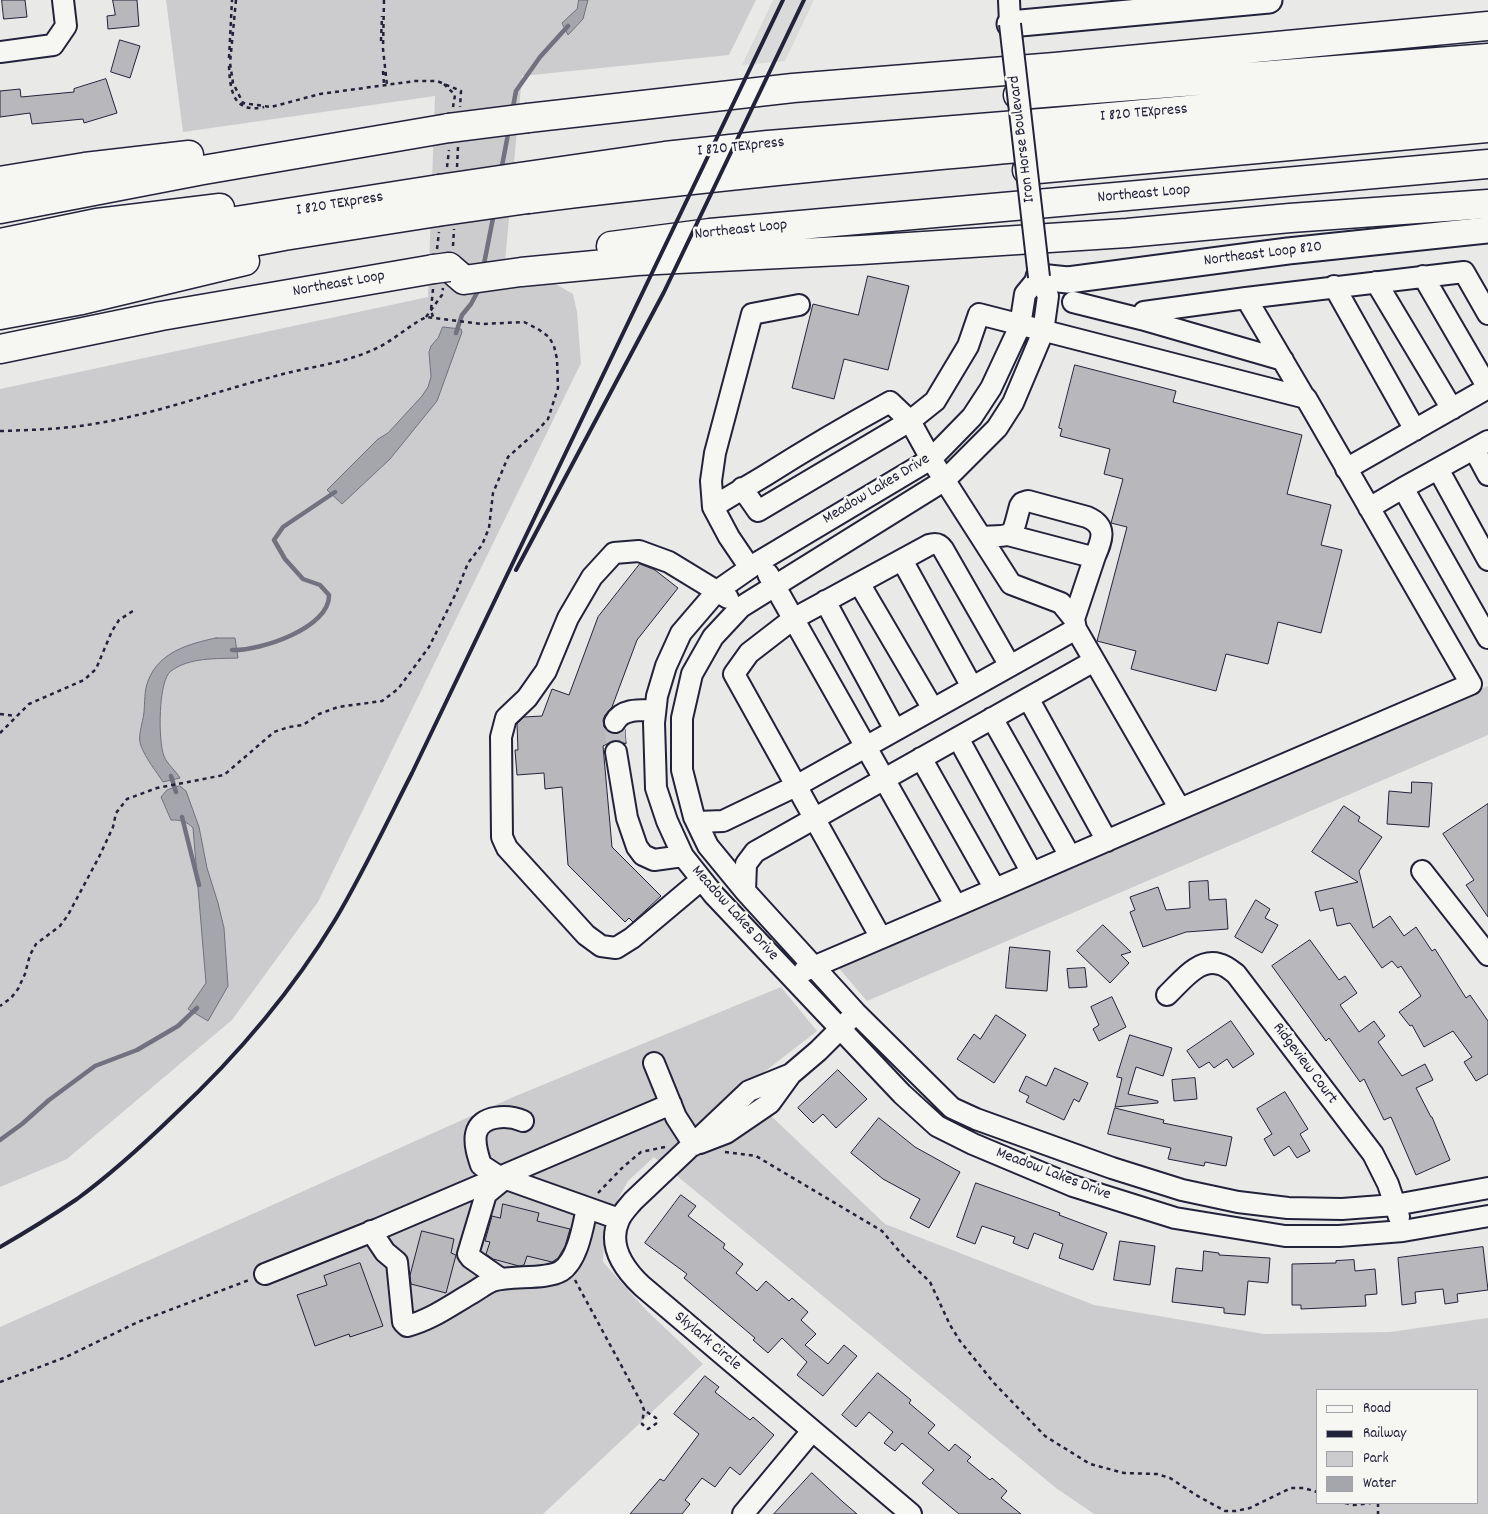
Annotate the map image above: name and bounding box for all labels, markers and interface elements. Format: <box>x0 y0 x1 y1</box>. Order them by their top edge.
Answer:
street label: Iron Horse Boulevard <box>1006 74 1040 204</box>
street label: I 820 TEXpress <box>1100 101 1188 127</box>
street label: I 820 TEXpress <box>696 134 786 162</box>
street label: Northeast Loop <box>1097 181 1191 209</box>
street label: I 820 TEXpress <box>295 189 385 221</box>
street label: Northeast Loop <box>694 217 788 245</box>
street label: Northeast Loop 820 <box>1203 238 1323 272</box>
street label: Northeast Loop <box>291 267 387 303</box>
street label: Meadow Lakes Drive <box>820 451 934 529</box>
street label: Meadow Lakes Drive <box>686 862 782 966</box>
street label: Ridgeview Court <box>1267 1020 1341 1108</box>
street label: Meadow Lakes Drive <box>993 1144 1113 1206</box>
street label: Skylark Circle <box>670 1308 744 1376</box>
legend <box>1316 1389 1478 1504</box>
text: Road <box>1363 1398 1391 1420</box>
text: Railway <box>1363 1423 1406 1445</box>
text: Park <box>1363 1448 1389 1470</box>
text: Water <box>1363 1473 1396 1495</box>

